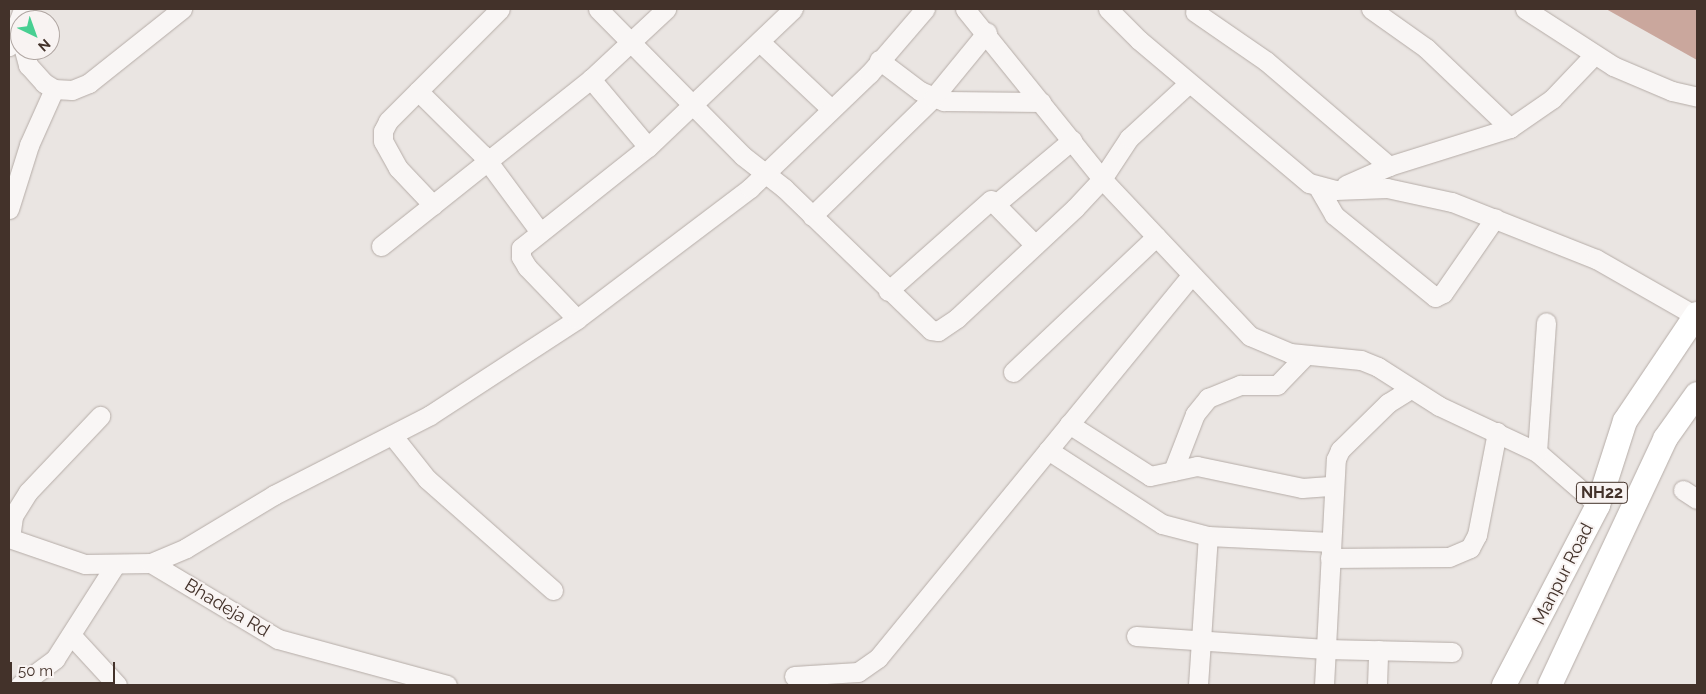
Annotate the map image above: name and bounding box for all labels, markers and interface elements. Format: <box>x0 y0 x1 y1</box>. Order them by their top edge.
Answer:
north arrow <box>10 10 60 60</box>
text: N <box>35 36 54 55</box>
road number: NH22 <box>1576 479 1628 506</box>
street label: Manpur Road <box>1528 519 1598 629</box>
street label: Bhadeja Rd <box>181 574 273 642</box>
scale bar <box>12 652 118 684</box>
text: 50 m <box>18 662 53 680</box>

